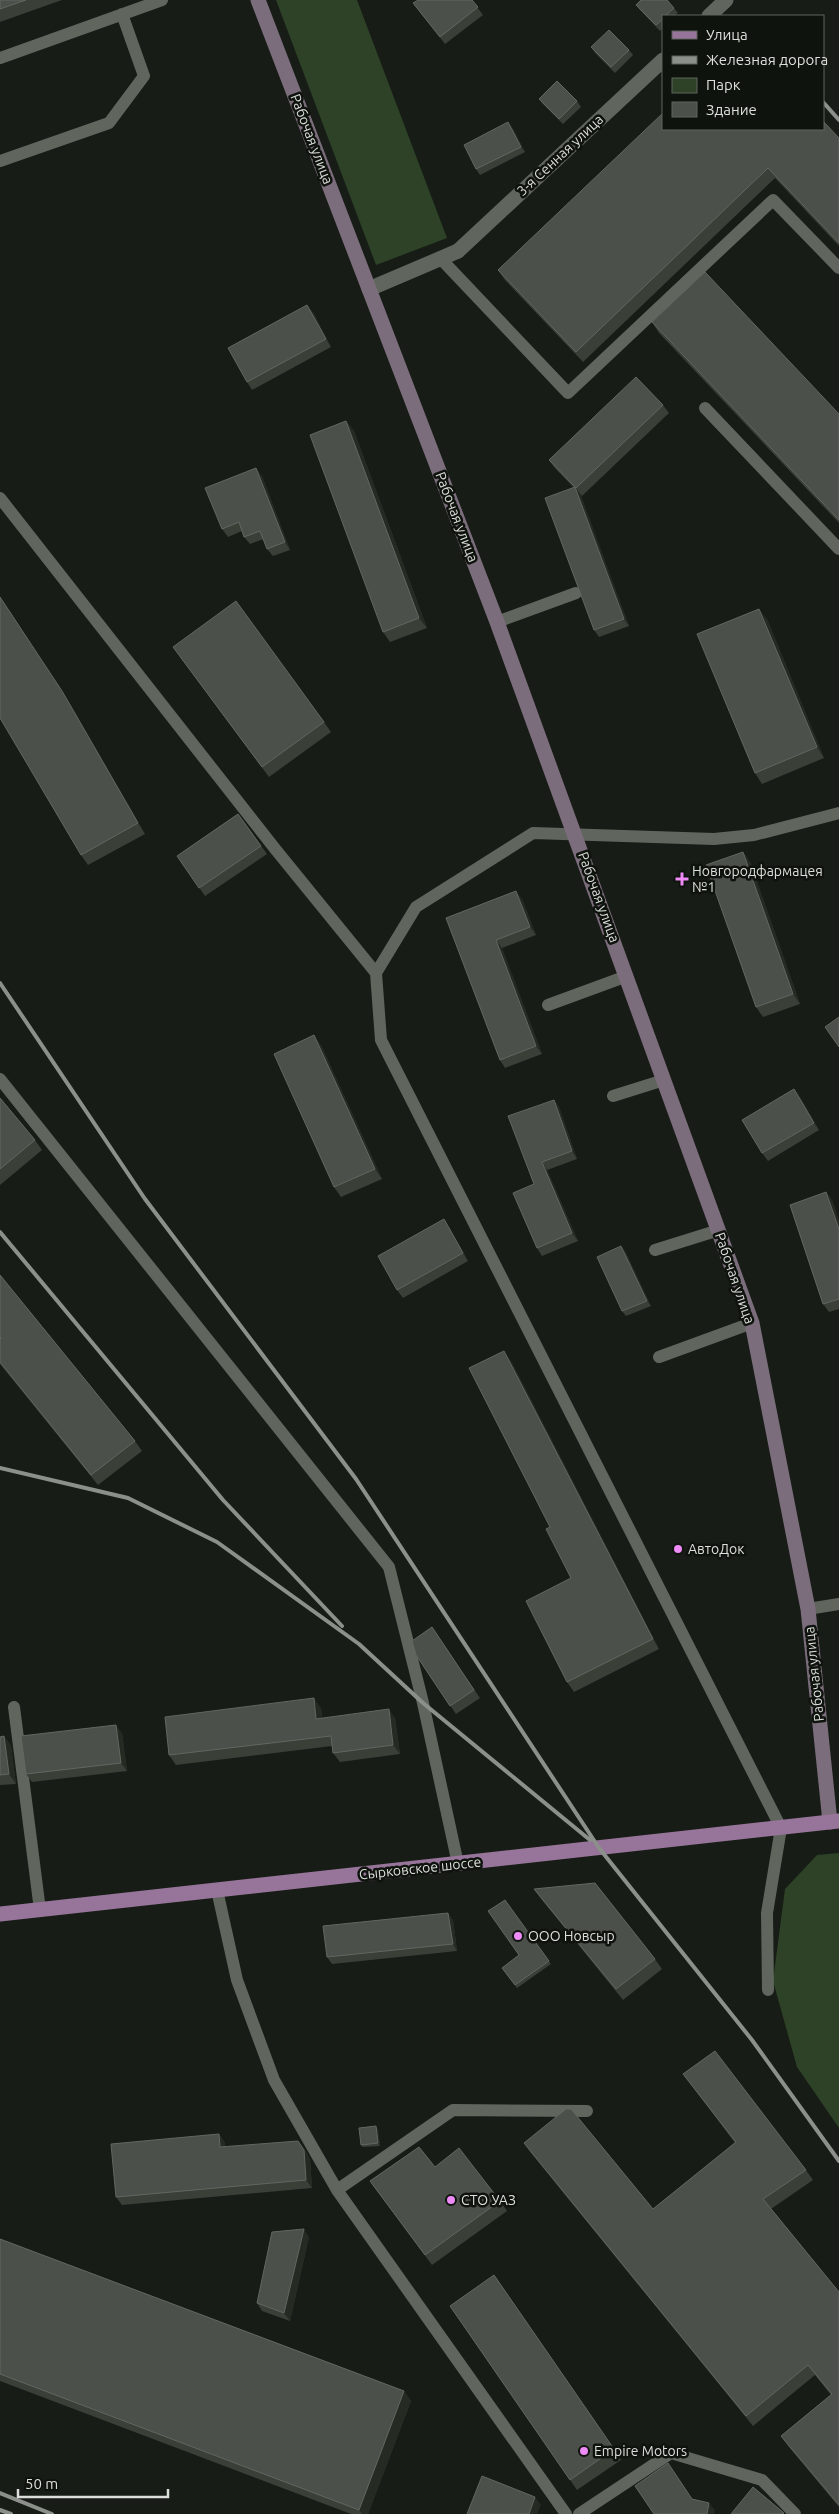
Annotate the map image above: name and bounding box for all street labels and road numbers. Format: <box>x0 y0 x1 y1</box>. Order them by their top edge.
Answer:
street label: Рабочая улица <box>287 92 337 186</box>
street label: 3-я Сенная улица <box>514 111 606 199</box>
street label: Рабочая улица <box>432 470 482 564</box>
street label: Рабочая улица <box>575 849 623 945</box>
street label: Рабочая улица <box>712 1230 758 1326</box>
street label: Рабочая улица <box>801 1626 827 1722</box>
street label: Сырковское шоссе <box>358 1854 482 1882</box>

